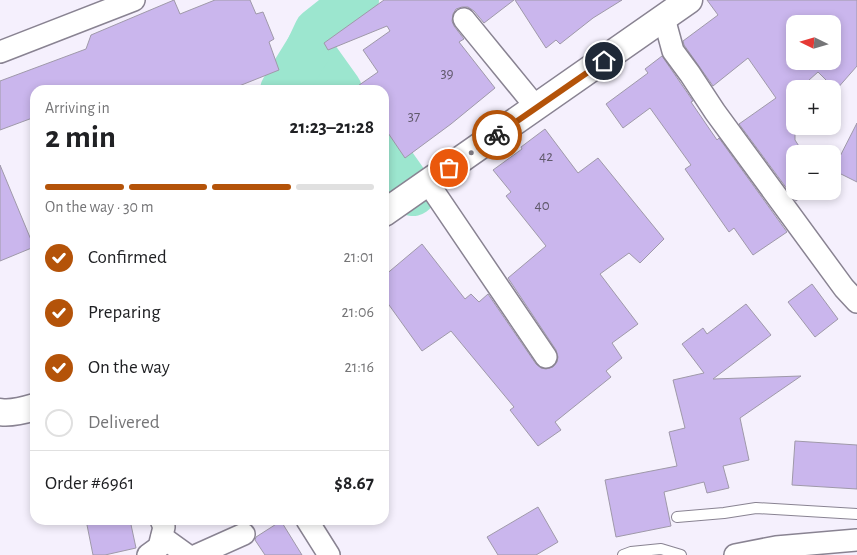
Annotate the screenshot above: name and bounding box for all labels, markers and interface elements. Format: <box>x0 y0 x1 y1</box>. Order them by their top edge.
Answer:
north arrow <box>786 15 841 70</box>
map controls <box>786 15 841 200</box>
pin <box>583 40 625 82</box>
icon: home <box>590 47 618 75</box>
house number: 39 <box>440 66 454 81</box>
button: + <box>786 80 841 135</box>
text: Arriving in <box>45 100 110 116</box>
house number: 37 <box>408 109 420 124</box>
courier <box>472 110 522 160</box>
text: 21:23–21:28 <box>290 118 374 137</box>
text: 2 min <box>45 121 116 153</box>
icon: bike <box>483 121 511 149</box>
button: − <box>786 145 841 200</box>
pin <box>428 147 470 189</box>
house number: 42 <box>539 149 553 164</box>
icon: bag <box>435 154 463 182</box>
house number: 40 <box>534 198 550 213</box>
text: On the way · 30 m <box>45 199 153 215</box>
icon: check <box>45 244 73 272</box>
text: Confirmed <box>88 248 167 267</box>
text: 21:01 <box>344 249 374 265</box>
icon: check <box>45 299 73 327</box>
text: Preparing <box>88 303 161 322</box>
text: 21:06 <box>342 304 374 320</box>
icon: check <box>45 354 73 382</box>
text: On the way <box>88 358 170 377</box>
text: 21:16 <box>345 359 374 375</box>
text: Delivered <box>88 413 160 432</box>
text: Order #6961 <box>45 474 134 493</box>
text: $8.67 <box>334 474 374 493</box>

